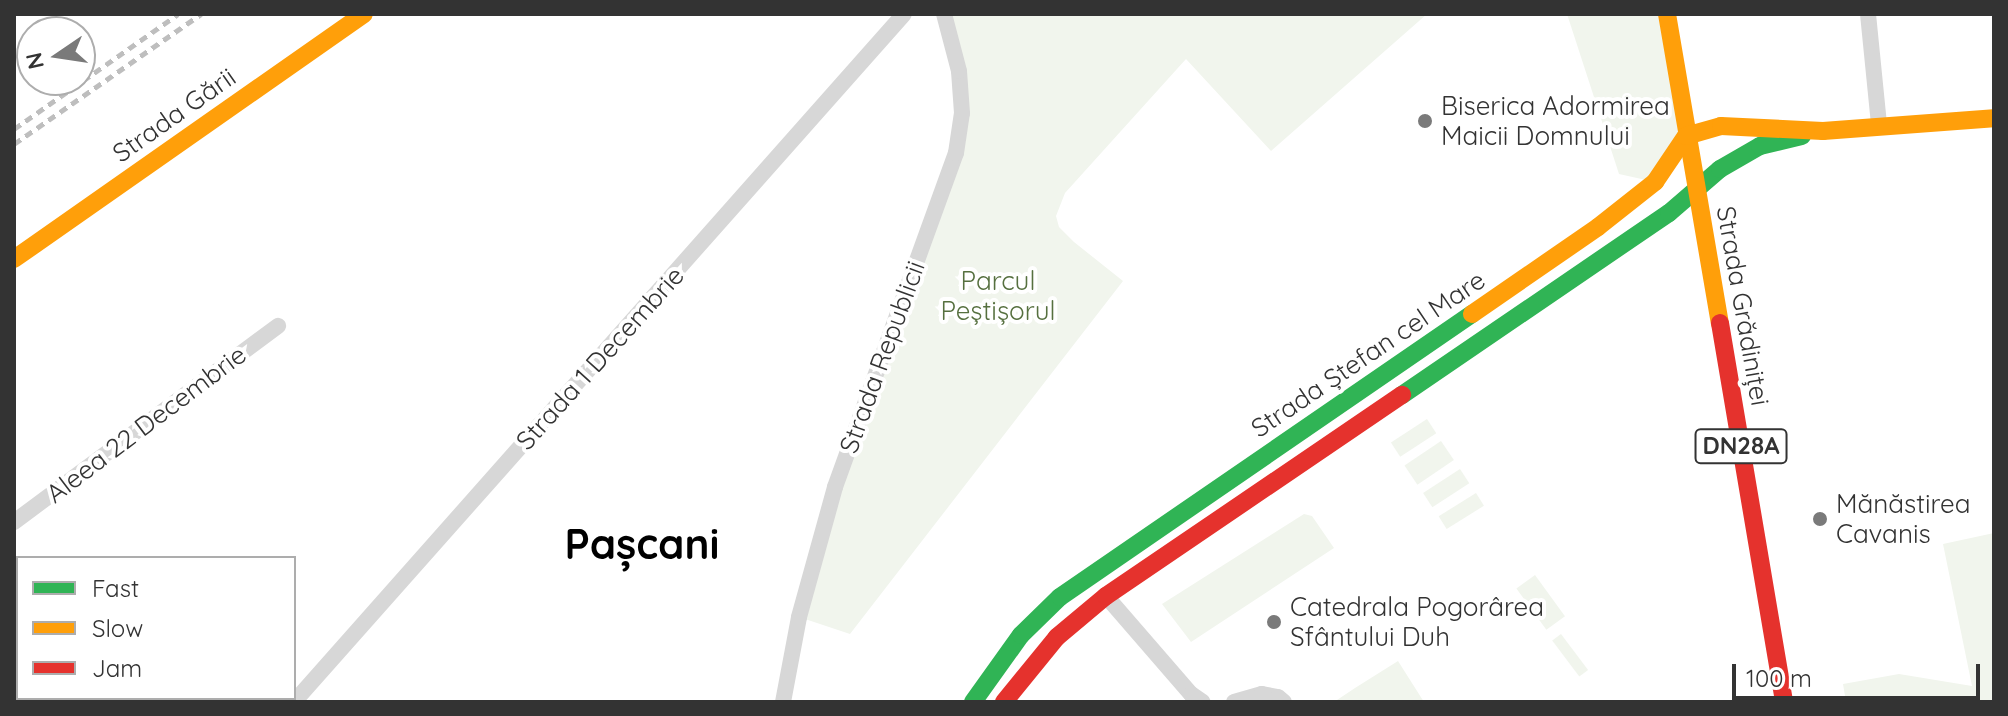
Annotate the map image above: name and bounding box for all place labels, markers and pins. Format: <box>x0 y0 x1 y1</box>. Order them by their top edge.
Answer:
place label: Biserica Adormirea Maicii Domnului <box>1441 90 1670 152</box>
marker: Biserica Adormirea Maicii Domnului <box>1416 112 1434 130</box>
place label: Mănăstirea Cavanis <box>1836 488 1971 550</box>
marker: Mănăstirea Cavanis <box>1811 510 1829 528</box>
place label: Catedrala Pogorârea Sfântului Duh <box>1290 591 1544 652</box>
marker: Catedrala Pogorârea Sfântului Duh <box>1265 613 1283 631</box>

